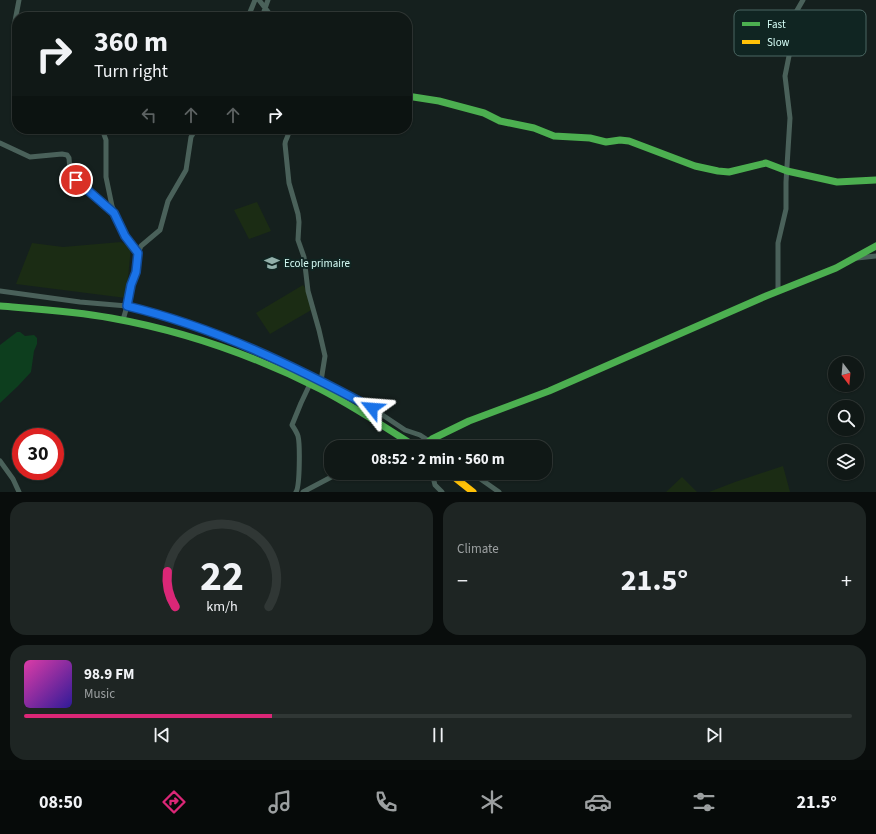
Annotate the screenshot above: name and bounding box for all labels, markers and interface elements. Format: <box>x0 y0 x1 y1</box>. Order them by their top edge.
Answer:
legend <box>734 10 866 56</box>
text: Fast <box>767 17 786 32</box>
text: 360 m <box>94 22 168 62</box>
icon: right <box>28 28 80 80</box>
text: Slow <box>767 35 790 50</box>
text: Turn right <box>94 59 168 84</box>
icon: left <box>138 104 160 126</box>
icon: ahead <box>180 104 202 126</box>
icon: ahead <box>222 104 244 126</box>
icon: right <box>264 104 286 126</box>
pin <box>59 163 93 197</box>
icon: arrive <box>65 169 87 191</box>
school or university icon: Ecole primaire <box>263 254 281 272</box>
place label: Ecole primaire <box>284 256 351 271</box>
north arrow <box>828 356 864 392</box>
map controls <box>828 356 864 480</box>
position arrow <box>351 387 393 429</box>
button: search <box>828 400 864 436</box>
speed limit sign: 30 <box>12 428 64 480</box>
button: layers <box>828 444 864 480</box>
text: 08:52 · 2 min · 560 m <box>371 449 505 470</box>
text: Climate <box>457 540 499 558</box>
text: 22 <box>200 546 243 606</box>
text: 21.5° <box>621 559 688 602</box>
text: − <box>457 565 468 597</box>
text: + <box>841 565 852 597</box>
text: km/h <box>206 595 237 616</box>
text: 98.9 FM <box>84 664 135 685</box>
text: Music <box>84 685 115 703</box>
icon: previous <box>151 724 173 746</box>
icon: pause <box>427 724 449 746</box>
icon: next <box>703 724 725 746</box>
icon: directions <box>160 788 188 816</box>
icon: music <box>266 788 294 816</box>
icon: phone <box>372 788 400 816</box>
icon: climate <box>478 788 506 816</box>
icon: car <box>584 788 612 816</box>
icon: filters <box>690 788 718 816</box>
text: 08:50 <box>39 790 82 815</box>
text: 21.5° <box>796 790 837 815</box>

